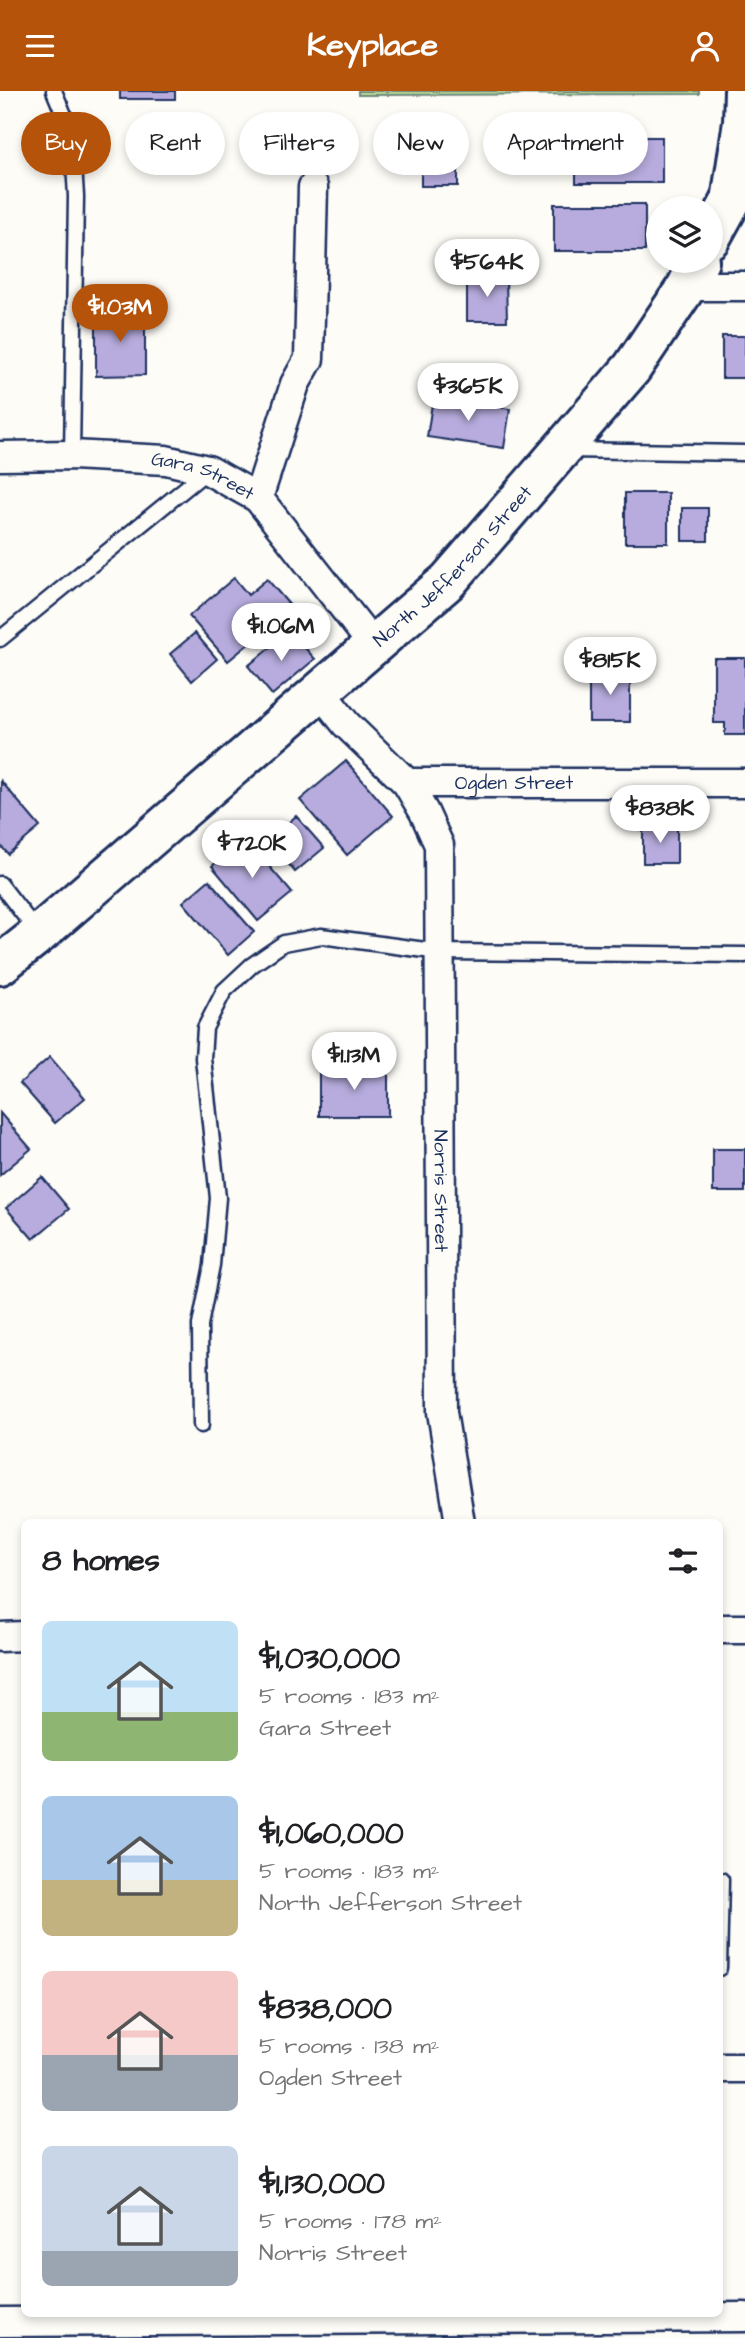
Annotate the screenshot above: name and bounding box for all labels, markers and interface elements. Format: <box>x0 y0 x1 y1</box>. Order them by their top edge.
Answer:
text: Keyplace <box>307 23 438 68</box>
icon: menu <box>21 27 59 65</box>
icon: person <box>686 27 724 65</box>
chip: Buy <box>21 112 111 175</box>
chip: Rent <box>125 112 225 175</box>
chip: Filters <box>239 112 359 175</box>
chip: New <box>373 112 469 175</box>
chip: Apartment <box>483 112 648 175</box>
map controls <box>646 196 723 273</box>
button: layers <box>646 196 723 273</box>
pin: $564K <box>438 239 536 299</box>
text: $564K <box>450 246 524 278</box>
pin: $1.03M <box>63 285 177 344</box>
text: $1.03M <box>88 291 152 323</box>
pin: $365K <box>419 363 517 423</box>
text: $365K <box>433 370 503 402</box>
street label: Gara Street <box>151 446 260 507</box>
street label: North Jefferson Street <box>367 479 539 653</box>
pin: $1.06M <box>224 603 338 663</box>
text: $1.06M <box>248 610 314 642</box>
pin: $815K <box>561 637 659 697</box>
text: $815K <box>580 644 640 676</box>
street label: Ogden Street <box>455 770 573 798</box>
pin: $838K <box>611 785 709 845</box>
text: $838K <box>626 792 694 824</box>
pin: $720K <box>203 821 301 880</box>
text: $720K <box>218 827 286 859</box>
pin: $1.13M <box>297 1033 411 1092</box>
text: $1.13M <box>328 1039 380 1071</box>
street label: Norris Street <box>427 1130 455 1252</box>
text: 8 homes <box>42 1540 160 1582</box>
icon: filters <box>664 1542 702 1580</box>
text: $1,030,000 <box>259 1638 400 1680</box>
icon: home <box>98 1649 182 1733</box>
text: 5 rooms · 183 m² <box>259 1680 439 1712</box>
text: Gara Street <box>259 1712 391 1744</box>
text: $1,060,000 <box>259 1813 404 1855</box>
icon: home <box>98 1824 182 1908</box>
text: 5 rooms · 183 m² <box>259 1855 439 1887</box>
text: North Jefferson Street <box>259 1887 522 1919</box>
text: $838,000 <box>259 1988 392 2030</box>
icon: home <box>98 1999 182 2083</box>
text: 5 rooms · 138 m² <box>259 2030 439 2062</box>
text: Ogden Street <box>259 2062 402 2094</box>
text: $1,130,000 <box>259 2163 385 2205</box>
icon: home <box>98 2174 182 2258</box>
text: 5 rooms · 178 m² <box>259 2205 442 2237</box>
text: Norris Street <box>259 2237 407 2269</box>

